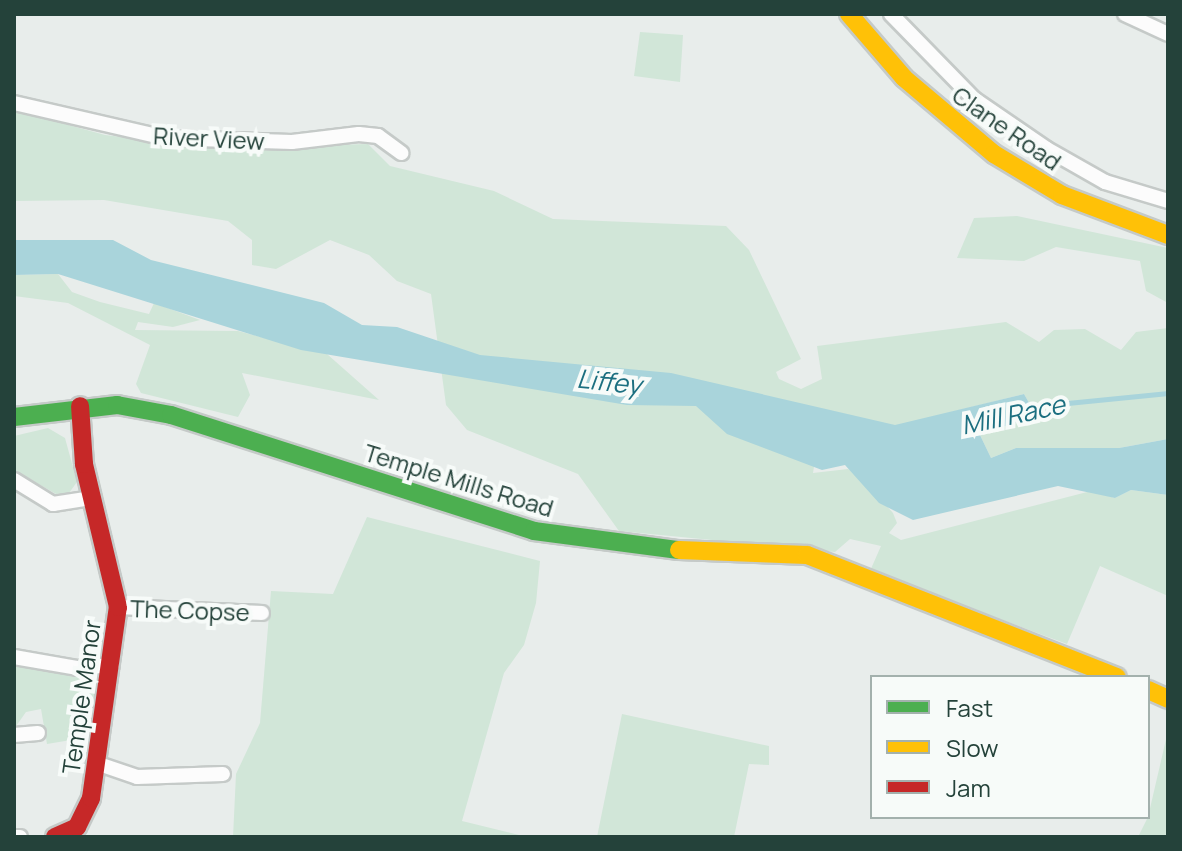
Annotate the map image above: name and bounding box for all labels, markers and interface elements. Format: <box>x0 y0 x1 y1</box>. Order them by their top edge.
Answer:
street label: Clane Road <box>947 80 1067 176</box>
street label: River View <box>153 121 265 155</box>
water label: Liffey <box>575 363 643 401</box>
water label: Mill Race <box>958 389 1068 441</box>
street label: Temple Mills Road <box>361 438 557 522</box>
street label: The Copse <box>130 594 250 626</box>
street label: Temple Manor <box>56 618 106 776</box>
legend <box>870 675 1150 819</box>
text: Fast <box>946 691 993 724</box>
text: Slow <box>946 731 999 764</box>
text: Jam <box>946 771 991 804</box>

